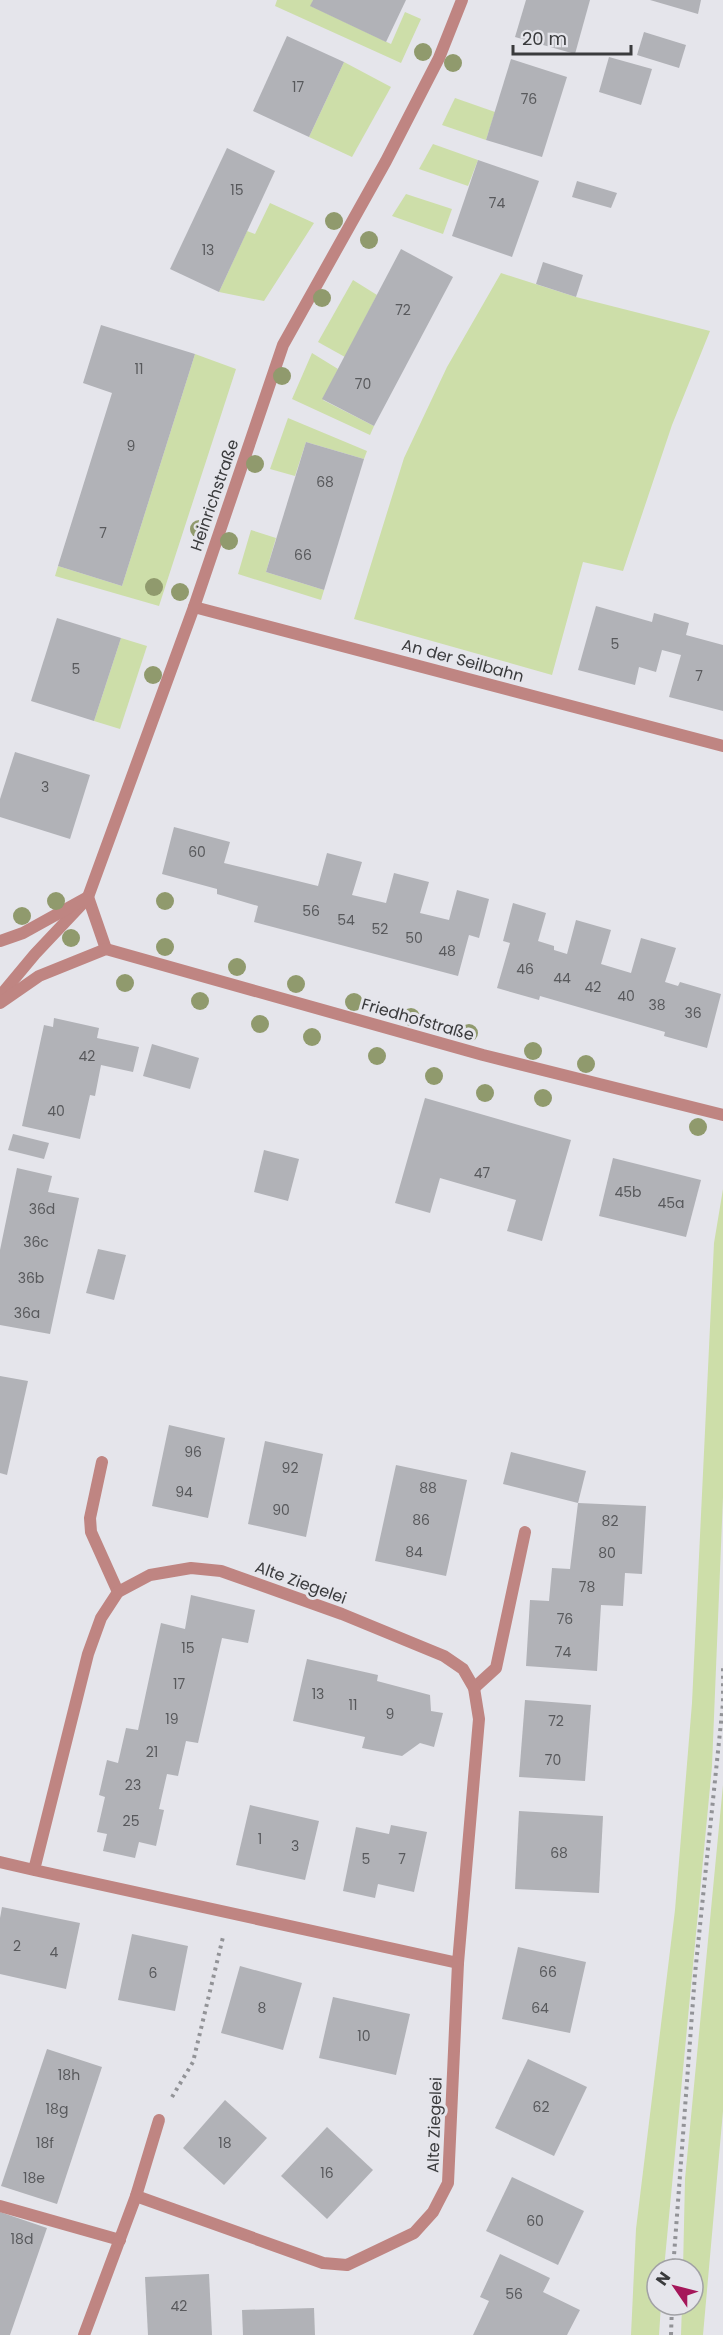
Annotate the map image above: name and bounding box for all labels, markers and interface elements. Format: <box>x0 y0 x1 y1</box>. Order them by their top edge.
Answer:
scale bar <box>513 18 632 56</box>
text: 20 m <box>522 26 567 51</box>
house number: 17 <box>292 77 304 97</box>
house number: 76 <box>521 89 537 109</box>
house number: 15 <box>230 180 244 200</box>
house number: 74 <box>489 193 505 213</box>
house number: 13 <box>202 240 214 260</box>
house number: 72 <box>395 300 411 320</box>
house number: 11 <box>135 359 143 379</box>
house number: 70 <box>355 374 371 394</box>
house number: 9 <box>127 436 135 456</box>
street label: Heinrichstraße <box>185 436 244 554</box>
house number: 68 <box>316 472 334 492</box>
house number: 7 <box>99 523 107 543</box>
house number: 66 <box>294 545 312 565</box>
street label: An der Seilbahn <box>399 633 526 688</box>
house number: 5 <box>611 634 619 654</box>
house number: 5 <box>72 659 80 679</box>
house number: 7 <box>695 666 703 686</box>
house number: 3 <box>41 777 49 797</box>
house number: 60 <box>188 842 206 862</box>
house number: 56 <box>302 901 320 921</box>
house number: 54 <box>337 910 355 930</box>
house number: 52 <box>372 919 388 939</box>
house number: 50 <box>405 928 423 948</box>
house number: 48 <box>438 941 456 961</box>
house number: 46 <box>516 959 534 979</box>
house number: 44 <box>553 968 571 988</box>
house number: 42 <box>585 977 601 997</box>
house number: 40 <box>617 986 635 1006</box>
street label: Friedhofstraße <box>359 992 477 1047</box>
house number: 38 <box>648 995 666 1015</box>
house number: 36 <box>684 1003 702 1023</box>
house number: 42 <box>79 1046 95 1066</box>
house number: 40 <box>47 1101 65 1121</box>
house number: 47 <box>474 1163 491 1183</box>
house number: 45b <box>614 1182 642 1202</box>
house number: 45a <box>657 1193 685 1213</box>
house number: 36d <box>29 1199 55 1219</box>
house number: 36c <box>23 1232 49 1252</box>
house number: 36b <box>18 1268 44 1288</box>
house number: 36a <box>14 1303 40 1323</box>
house number: 96 <box>184 1442 202 1462</box>
house number: 92 <box>282 1458 298 1478</box>
house number: 88 <box>419 1478 437 1498</box>
house number: 94 <box>175 1482 193 1502</box>
house number: 90 <box>272 1500 290 1520</box>
house number: 86 <box>412 1510 430 1530</box>
house number: 82 <box>602 1511 618 1531</box>
house number: 84 <box>405 1542 423 1562</box>
house number: 80 <box>598 1543 616 1563</box>
street label: Alte Ziegelei <box>252 1555 350 1610</box>
house number: 78 <box>579 1577 595 1597</box>
house number: 76 <box>557 1609 573 1629</box>
house number: 15 <box>181 1638 195 1658</box>
house number: 74 <box>555 1642 571 1662</box>
house number: 17 <box>173 1674 185 1694</box>
house number: 13 <box>312 1684 324 1704</box>
house number: 11 <box>349 1695 357 1715</box>
house number: 9 <box>386 1704 394 1724</box>
house number: 19 <box>165 1709 179 1729</box>
house number: 72 <box>548 1711 564 1731</box>
house number: 21 <box>146 1742 158 1762</box>
house number: 70 <box>545 1750 561 1770</box>
house number: 23 <box>125 1775 141 1795</box>
house number: 25 <box>123 1811 139 1831</box>
house number: 1 <box>258 1829 262 1849</box>
house number: 3 <box>291 1836 299 1856</box>
house number: 68 <box>550 1843 568 1863</box>
house number: 5 <box>362 1849 370 1869</box>
house number: 7 <box>398 1849 406 1869</box>
house number: 2 <box>13 1936 21 1956</box>
house number: 4 <box>50 1942 59 1962</box>
house number: 66 <box>539 1962 557 1982</box>
house number: 6 <box>149 1963 158 1983</box>
house number: 8 <box>258 1998 267 2018</box>
house number: 64 <box>531 1998 549 2018</box>
house number: 10 <box>357 2026 371 2046</box>
house number: 18h <box>58 2065 80 2085</box>
street label: Alte Ziegelei <box>421 2077 448 2173</box>
house number: 62 <box>533 2097 549 2117</box>
house number: 18g <box>46 2099 68 2119</box>
house number: 18f <box>36 2133 54 2153</box>
house number: 18 <box>218 2133 232 2153</box>
house number: 16 <box>320 2163 334 2183</box>
house number: 18e <box>23 2168 45 2188</box>
house number: 60 <box>526 2211 544 2231</box>
house number: 18d <box>11 2229 33 2249</box>
north arrow <box>645 2257 705 2317</box>
text: N <box>650 2267 676 2290</box>
house number: 56 <box>505 2284 523 2304</box>
house number: 42 <box>171 2296 187 2316</box>

